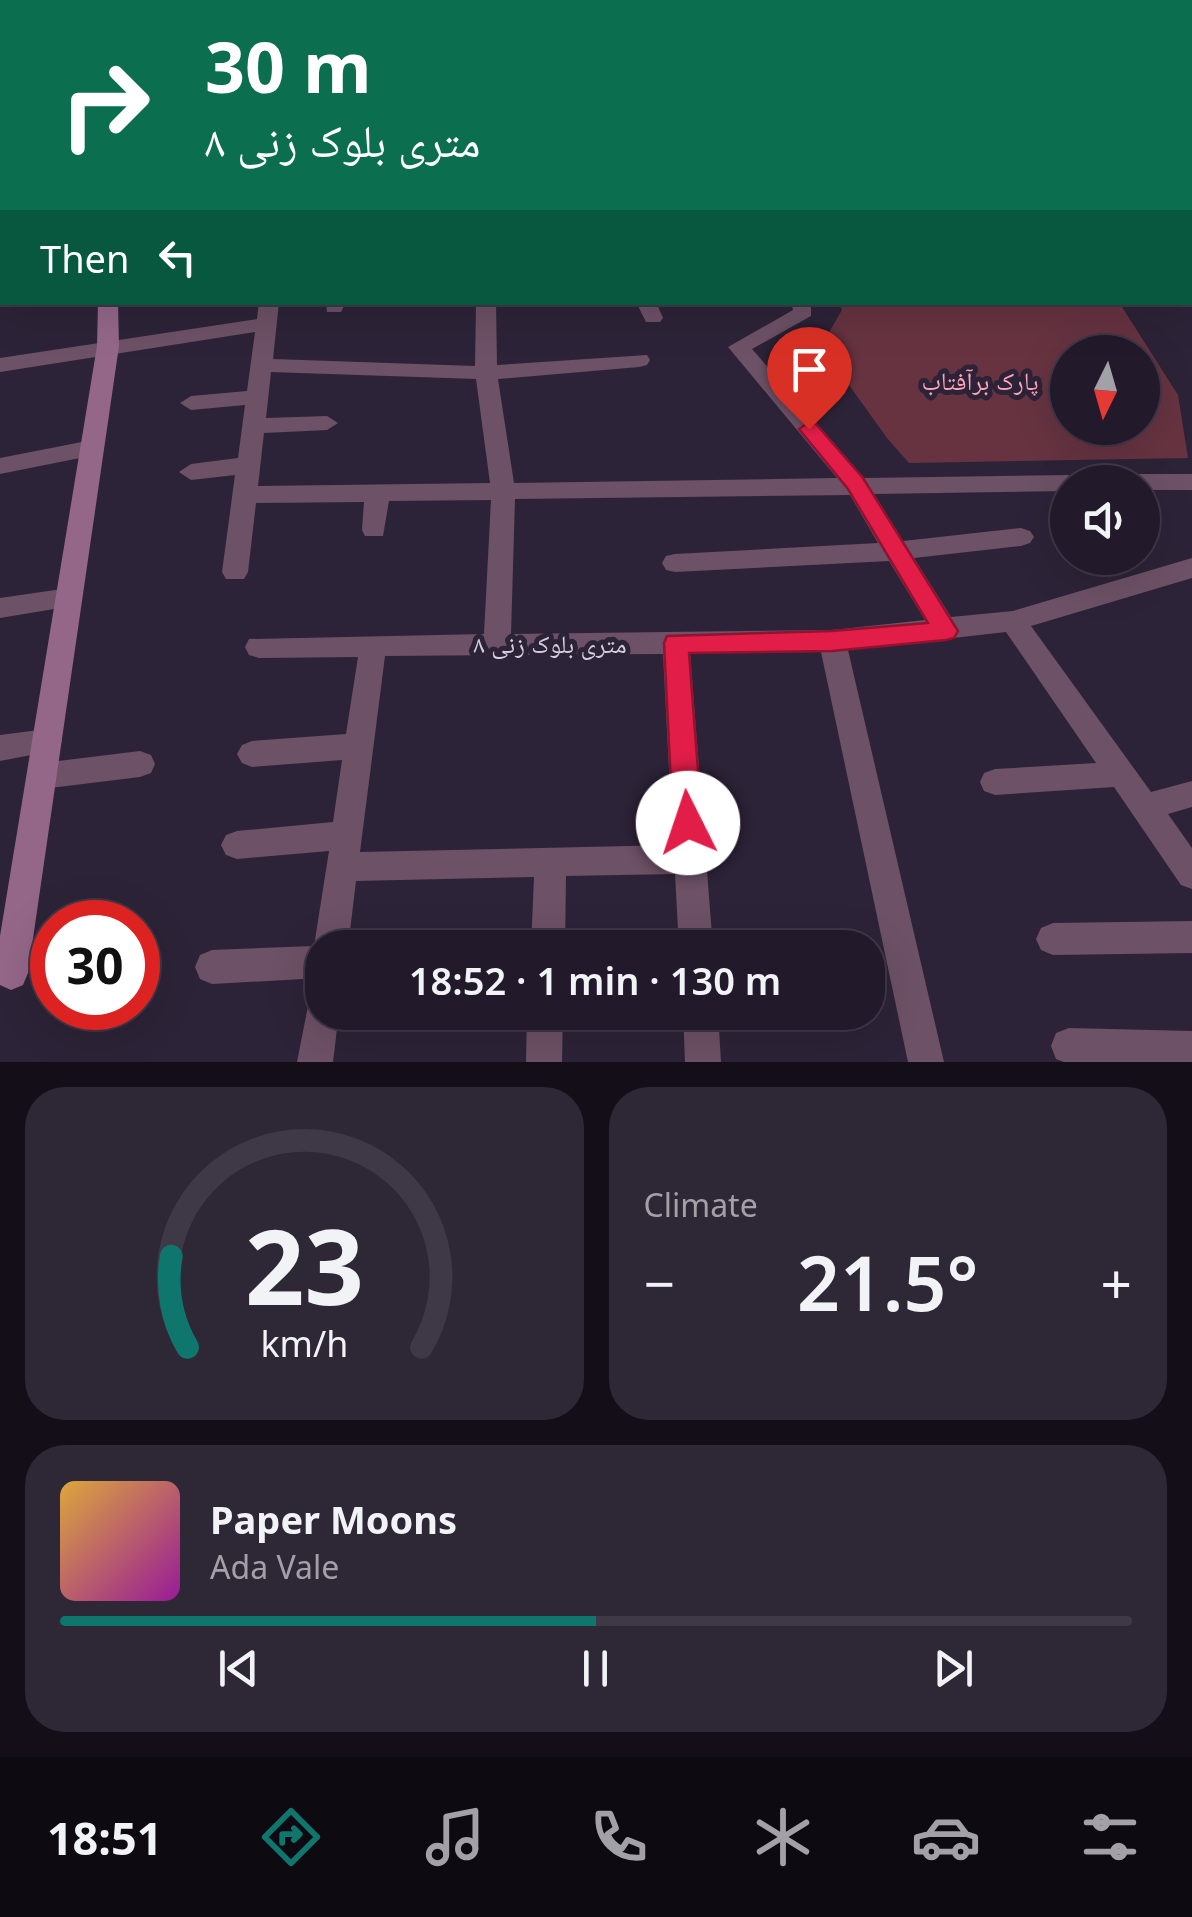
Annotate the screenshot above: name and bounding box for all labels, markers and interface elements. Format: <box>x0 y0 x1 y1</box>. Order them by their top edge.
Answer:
text: 30 m <box>205 18 372 114</box>
icon: right <box>40 40 170 170</box>
text: ۸ متری بلوک زنی <box>205 109 481 170</box>
icon: left <box>150 230 205 285</box>
text: Then <box>40 232 130 284</box>
pin <box>767 327 852 430</box>
north arrow <box>1050 335 1160 445</box>
map controls <box>1050 335 1160 575</box>
icon: arrive <box>782 342 837 397</box>
park label: پارک برآفتاب <box>921 363 1039 397</box>
button: sound <box>1050 465 1160 575</box>
street label: ۸ متری بلوک زنی <box>473 626 627 660</box>
position arrow <box>636 771 740 875</box>
speed limit sign: 30 <box>30 900 160 1030</box>
text: 18:52 · 1 min · 130 m <box>409 954 781 1006</box>
text: Climate <box>644 1183 758 1226</box>
text: 23 <box>245 1194 364 1335</box>
text: 21.5° <box>797 1231 978 1333</box>
text: − <box>644 1245 675 1320</box>
text: + <box>1101 1245 1132 1320</box>
text: km/h <box>260 1319 348 1367</box>
text: Paper Moons <box>210 1493 457 1545</box>
text: Ada Vale <box>210 1545 339 1588</box>
icon: previous <box>211 1641 266 1696</box>
icon: pause <box>568 1641 623 1696</box>
icon: next <box>926 1641 981 1696</box>
icon: directions <box>256 1802 326 1872</box>
icon: music <box>420 1802 490 1872</box>
icon: phone <box>584 1802 654 1872</box>
icon: climate <box>748 1802 818 1872</box>
icon: car <box>911 1802 981 1872</box>
icon: filters <box>1075 1802 1145 1872</box>
text: 18:51 <box>47 1807 162 1868</box>

